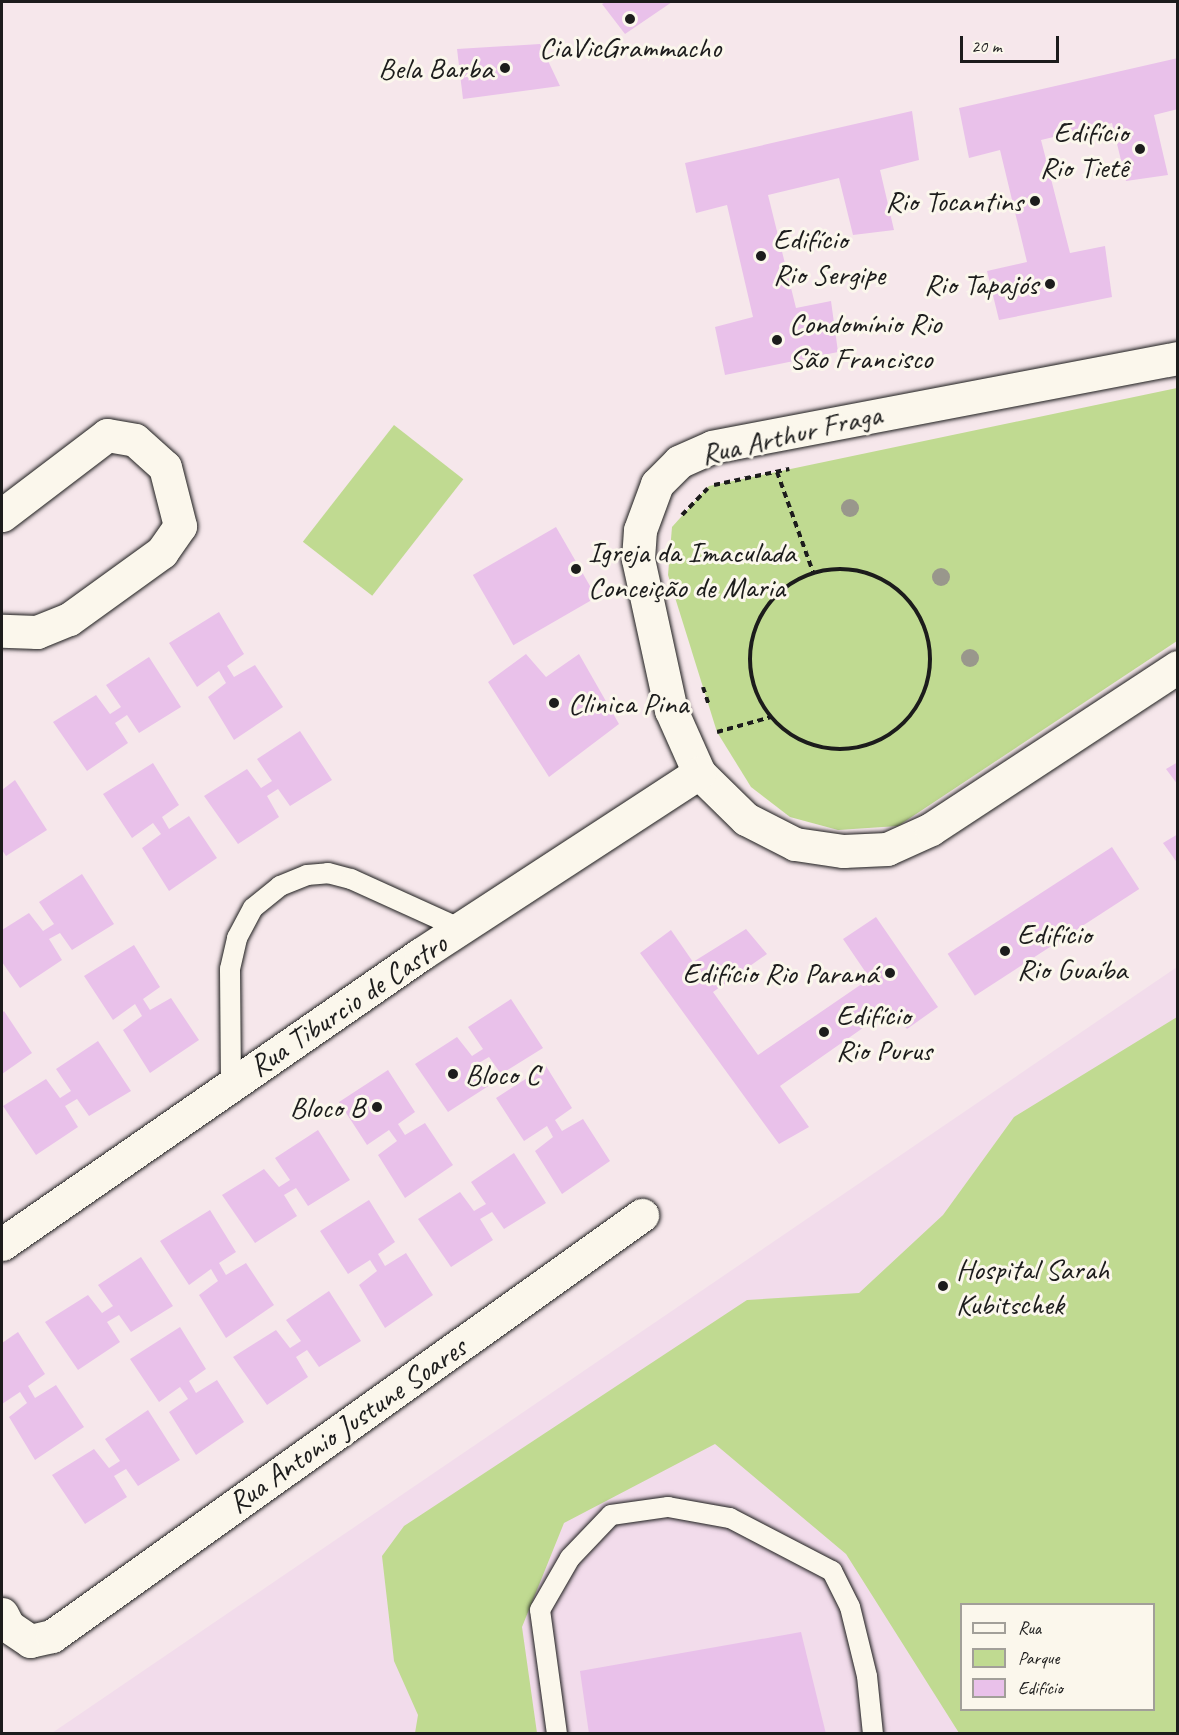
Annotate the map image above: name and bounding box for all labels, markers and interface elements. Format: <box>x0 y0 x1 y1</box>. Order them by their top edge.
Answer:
marker: CiaVicGrammacho <box>623 12 637 26</box>
scale bar <box>963 24 1062 62</box>
place label: CiaVicGrammacho <box>539 29 721 65</box>
text: 20 m <box>971 35 1002 57</box>
place label: Bela Barba <box>378 50 493 86</box>
marker: Bela Barba <box>498 61 512 75</box>
place label: Edifício Rio Tietê <box>1040 114 1128 184</box>
marker: Edifício Rio Tietê <box>1133 142 1147 156</box>
place label: Rio Tocantins <box>886 183 1023 219</box>
marker: Rio Tocantins <box>1028 194 1042 208</box>
place label: Edifício Rio Sergipe <box>773 221 884 292</box>
marker: Edifício Rio Sergipe <box>754 249 768 263</box>
place label: Rio Tapajós <box>924 266 1038 302</box>
marker: Rio Tapajós <box>1043 277 1057 291</box>
place label: Condomínio Rio São Francisco <box>789 305 941 376</box>
marker: Condomínio Rio São Francisco <box>770 333 784 347</box>
street label: Rua Arthur Fraga <box>697 396 885 472</box>
place label: Igreja da Imaculada Conceição de Maria <box>588 534 794 604</box>
marker: Igreja da Imaculada Conceição de Maria <box>569 562 583 576</box>
place label: Clinica Pina <box>568 685 688 721</box>
marker: Clinica Pina <box>545 694 563 712</box>
place label: Edifício Rio Guaíba <box>1017 916 1126 986</box>
street label: Rua Tiburcio de Castro <box>242 925 454 1085</box>
marker: Edifício Rio Guaíba <box>998 944 1012 958</box>
place label: Edifício Rio Paraná <box>681 955 878 991</box>
marker: Edifício Rio Paraná <box>883 966 897 980</box>
place label: Edifício Rio Purus <box>836 997 932 1068</box>
marker: Edifício Rio Purus <box>817 1025 831 1039</box>
place label: Bloco C <box>465 1056 539 1092</box>
marker: Bloco C <box>446 1067 460 1081</box>
place label: Bloco B <box>289 1089 365 1125</box>
marker: Bloco B <box>370 1100 384 1114</box>
place label: Hospital Sarah Kubitschek <box>956 1251 1109 1322</box>
marker: Hospital Sarah Kubitschek <box>934 1277 952 1295</box>
street label: Rua Antonio Justune Soares <box>222 1330 472 1520</box>
legend <box>960 1603 1155 1711</box>
text: Rua <box>1018 1617 1041 1639</box>
text: Parque <box>1018 1647 1059 1669</box>
text: Edifício <box>1018 1677 1063 1699</box>

